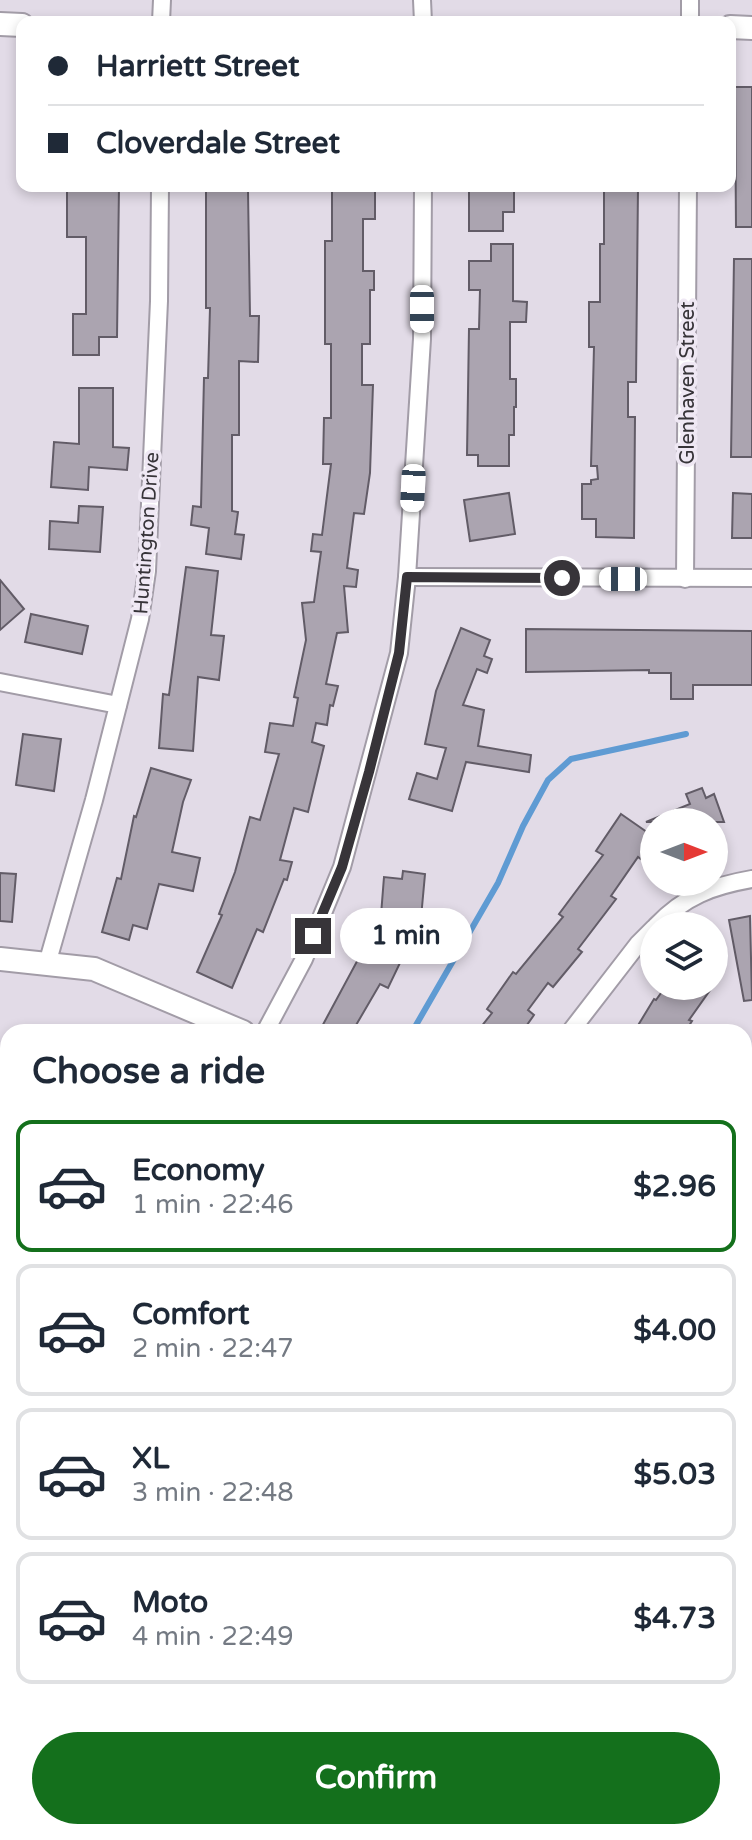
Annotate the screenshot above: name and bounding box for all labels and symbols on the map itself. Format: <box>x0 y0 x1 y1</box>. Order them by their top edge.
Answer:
car <box>410 285 434 333</box>
street label: Glenhaven Street <box>676 301 700 465</box>
street label: Huntington Drive <box>129 451 165 615</box>
car <box>400 463 426 513</box>
route start <box>544 560 580 596</box>
car <box>599 567 647 591</box>
north arrow <box>640 808 728 896</box>
callout: 1 min <box>341 908 473 964</box>
route end <box>295 918 331 954</box>

